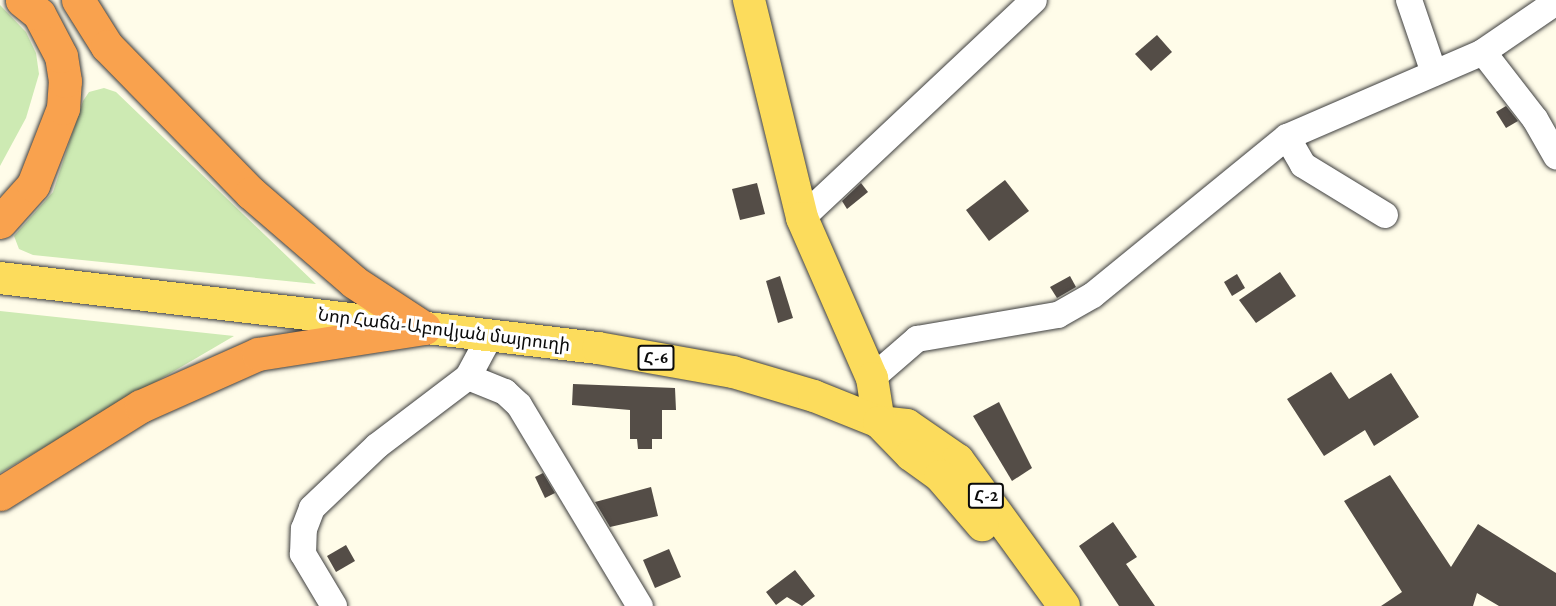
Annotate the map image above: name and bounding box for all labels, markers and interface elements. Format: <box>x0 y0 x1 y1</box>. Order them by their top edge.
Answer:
street label: Նոր Հաճն-Աբովյան մայրուղի <box>317 304 571 356</box>
road number: Հ-6 <box>636 345 676 371</box>
road number: Հ-2 <box>966 483 1006 509</box>

